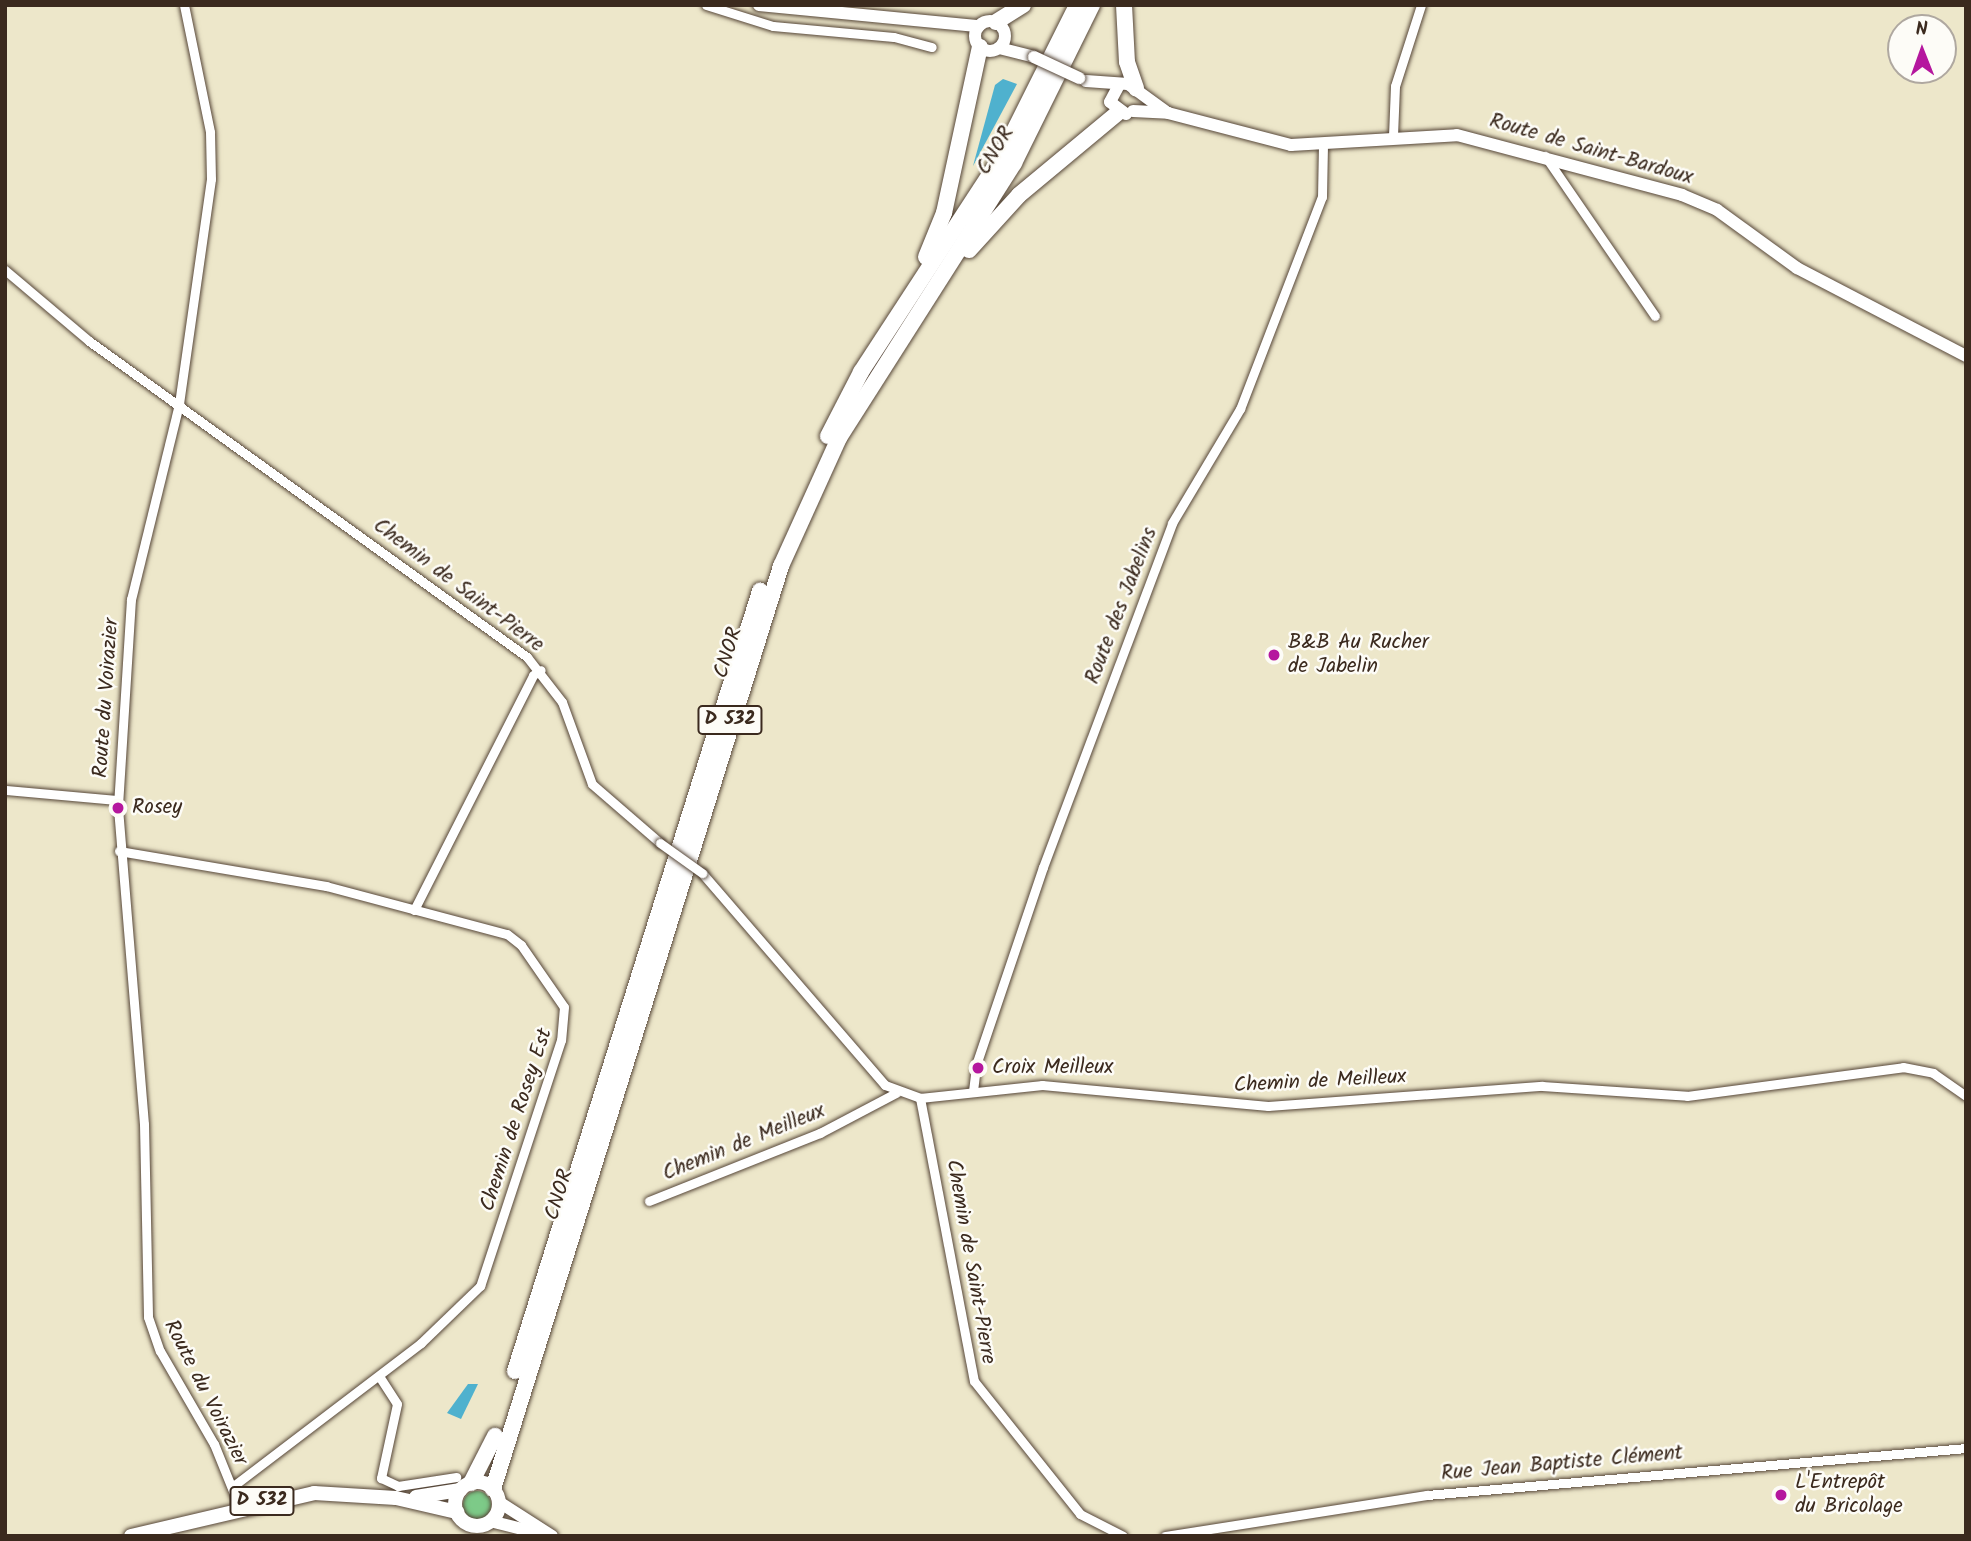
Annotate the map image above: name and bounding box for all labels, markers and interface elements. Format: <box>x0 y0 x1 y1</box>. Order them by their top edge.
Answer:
north arrow <box>1887 14 1957 84</box>
text: N <box>1915 15 1928 45</box>
street label: Route de Saint-Bardoux <box>1486 109 1696 191</box>
street label: CNOR <box>972 122 1020 180</box>
street label: Chemin de Saint-Pierre <box>368 514 548 658</box>
street label: Route des Jabelins <box>1081 524 1163 688</box>
street label: Route du Voirazier <box>89 617 125 779</box>
street label: CNOR <box>709 624 749 682</box>
place label: B&B Au Rucher de Jabelin <box>1288 630 1429 680</box>
marker: B&B Au Rucher de Jabelin <box>1266 647 1282 663</box>
road number: D 532 <box>697 705 763 736</box>
place label: Rosey <box>132 795 182 821</box>
marker: Rosey <box>110 800 126 816</box>
street label: Chemin de Rosey Est <box>476 1025 558 1215</box>
place label: Croix Meilleux <box>992 1055 1113 1081</box>
marker: Croix Meilleux <box>970 1060 986 1076</box>
street label: Chemin de Meilleux <box>1233 1065 1407 1099</box>
street label: Chemin de Meilleux <box>659 1099 829 1187</box>
street label: Chemin de Saint-Pierre <box>940 1158 1000 1366</box>
street label: CNOR <box>540 1166 580 1224</box>
street label: Route du Voirazier <box>157 1316 253 1470</box>
street label: Rue Jean Baptiste Clément <box>1440 1441 1684 1487</box>
place label: L'Entrepôt du Bricolage <box>1795 1470 1903 1520</box>
road number: D 532 <box>229 1485 295 1516</box>
marker: L'Entrepôt du Bricolage <box>1773 1487 1789 1503</box>

